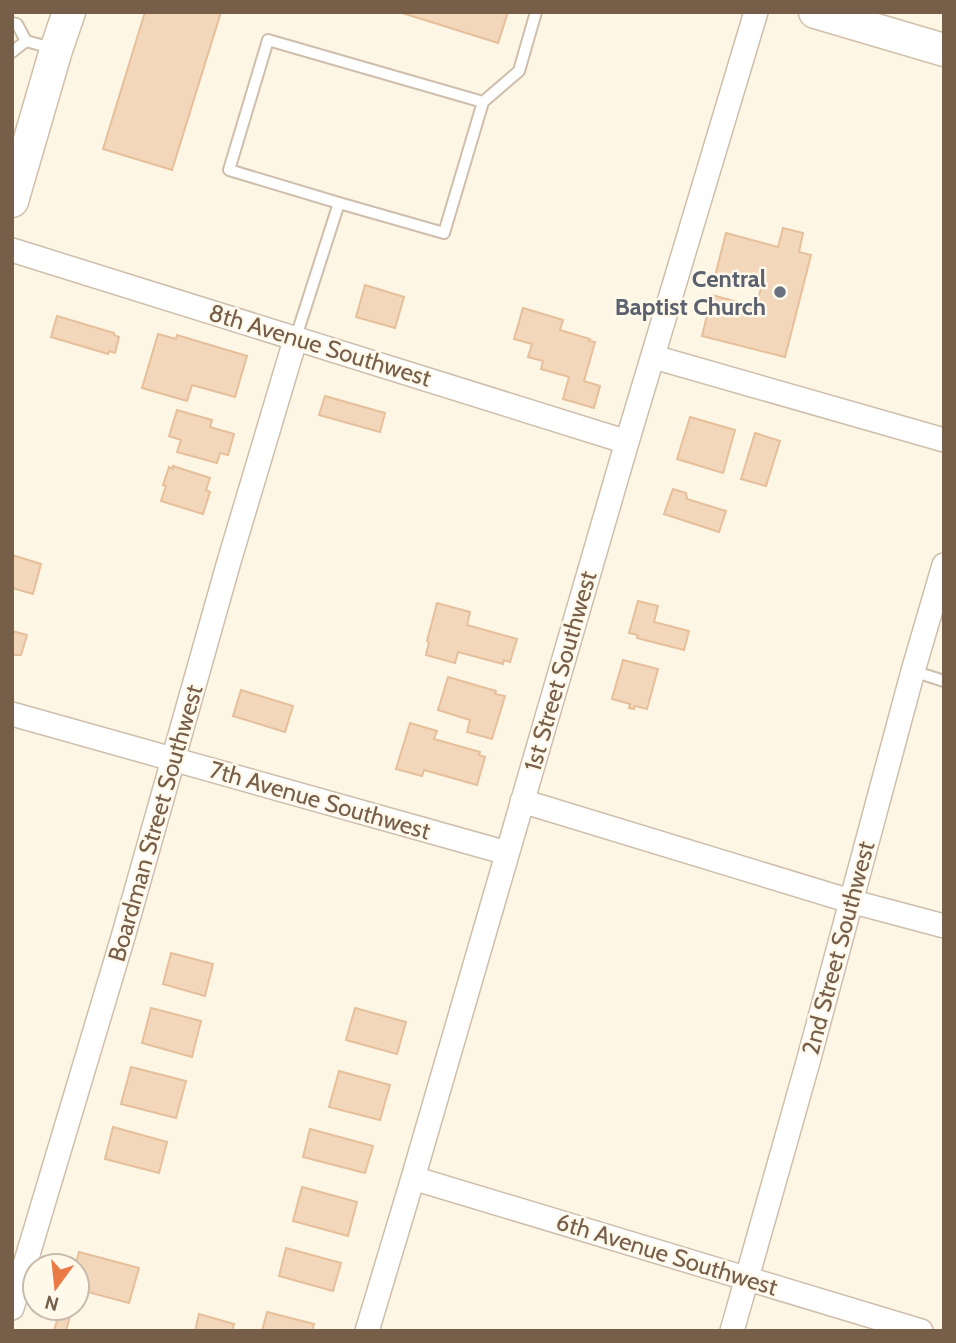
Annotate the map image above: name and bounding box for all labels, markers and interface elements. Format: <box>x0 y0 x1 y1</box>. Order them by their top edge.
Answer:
place label: Central Baptist Church <box>615 264 766 321</box>
marker: Central Baptist Church <box>772 284 788 300</box>
street label: 8th Avenue Southwest <box>205 297 435 393</box>
street label: 1st Street Southwest <box>518 568 602 774</box>
street label: Boardman Street Southwest <box>102 681 208 965</box>
street label: 7th Avenue Southwest <box>206 755 434 845</box>
street label: 2nd Street Southwest <box>796 838 880 1058</box>
street label: 6th Avenue Southwest <box>553 1207 781 1301</box>
north arrow <box>21 1252 91 1322</box>
text: N <box>42 1290 61 1316</box>

